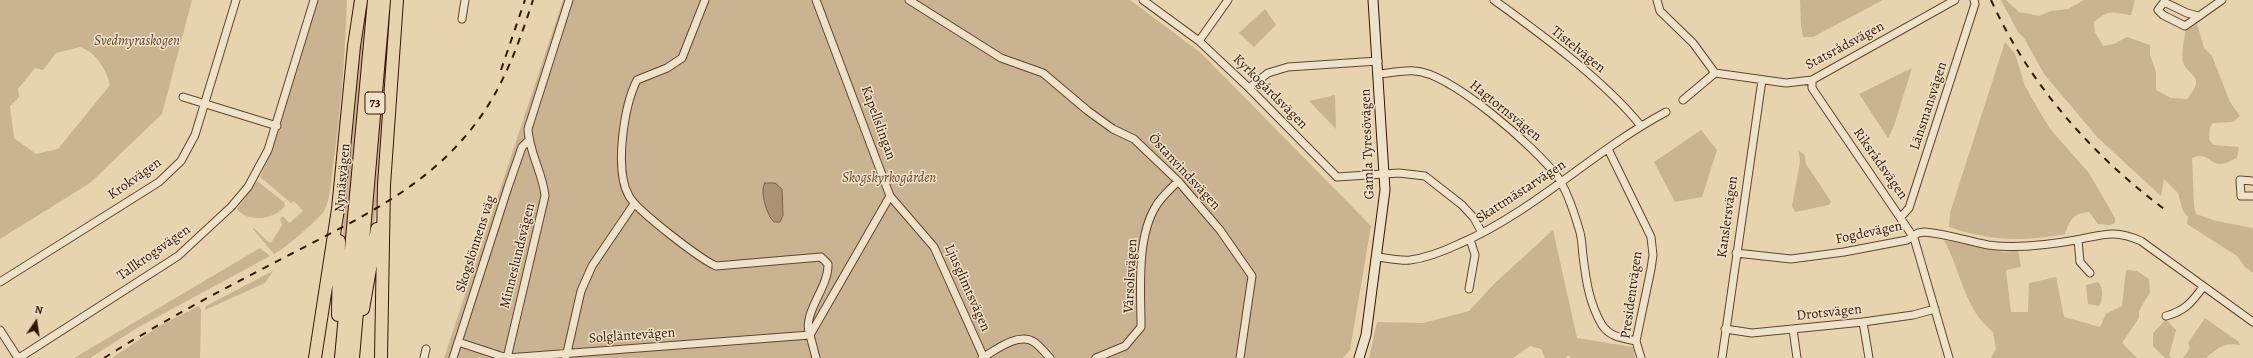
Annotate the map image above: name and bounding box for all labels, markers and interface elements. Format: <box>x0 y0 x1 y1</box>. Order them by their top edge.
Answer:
street label: Statsrådsvägen <box>1803 18 1887 74</box>
street label: Tistelvägen <box>1548 23 1608 77</box>
park label: Svedmyraskogen <box>94 34 180 50</box>
street label: Kyrkogårdsvägen <box>1229 51 1311 133</box>
street label: Länsmansvägen <box>1907 60 1951 152</box>
street label: Hagtornsvägen <box>1466 77 1544 145</box>
street label: Kapellslingan <box>857 84 899 162</box>
street label: Gamla Tyresövägen <box>1358 88 1378 200</box>
road number: 73 <box>365 92 385 114</box>
street label: Riksrådsvägen <box>1849 125 1911 203</box>
street label: Östanvindsvägen <box>1144 130 1224 214</box>
street label: Nynäsvägen <box>332 143 354 213</box>
street label: Krokvägen <box>105 155 165 203</box>
street label: Skattmästarvägen <box>1473 157 1569 227</box>
park label: Skogskyrkogården <box>842 171 936 187</box>
street label: Kanslersvägen <box>1714 175 1742 259</box>
street label: Skogslönnens väg <box>452 193 500 295</box>
street label: Minneslundsvägen <box>497 201 539 311</box>
street label: Fogdevägen <box>1834 218 1904 248</box>
street label: Tallkrogsvägen <box>114 222 194 284</box>
street label: Vårsolsvägen <box>1121 238 1141 314</box>
street label: Ljusglimtsvägen <box>940 242 994 334</box>
street label: Presidentvägen <box>1618 250 1646 340</box>
street label: Drotsvägen <box>1795 301 1863 325</box>
north arrow <box>16 302 56 342</box>
text: N <box>33 302 44 318</box>
street label: Solgläntevägen <box>588 325 676 347</box>

